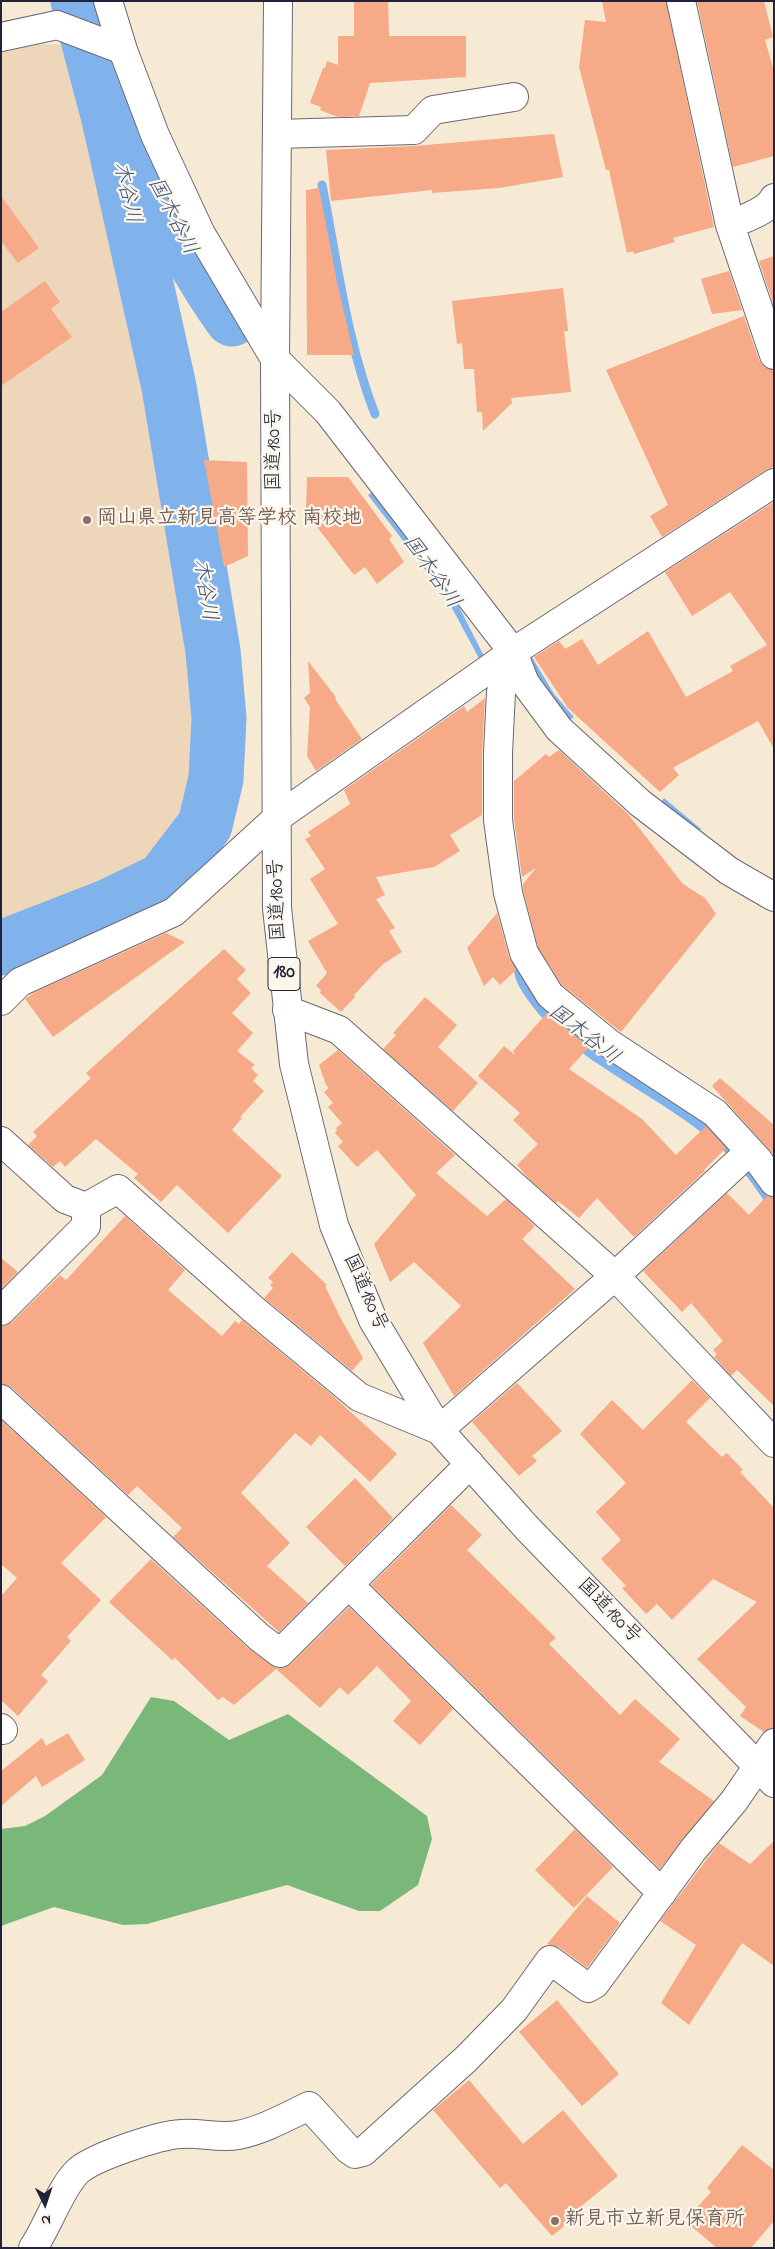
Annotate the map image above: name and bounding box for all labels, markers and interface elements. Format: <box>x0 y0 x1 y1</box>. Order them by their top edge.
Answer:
water label: 木谷川 <box>106 159 144 227</box>
water label: 国木谷川 <box>141 174 201 260</box>
street label: 国道180号 <box>264 409 288 491</box>
place label: 岡山県立新見高等学校 南校地 <box>97 508 362 532</box>
marker: 岡山県立新見高等学校 南校地 <box>81 514 93 526</box>
water label: 国木谷川 <box>396 531 464 615</box>
water label: 木谷川 <box>186 557 220 623</box>
street label: 国道180号 <box>266 858 292 942</box>
road number: 180 <box>268 958 300 991</box>
water label: 国木谷川 <box>542 1000 624 1072</box>
street label: 国道180号 <box>336 1250 392 1336</box>
street label: 国道180号 <box>571 1574 645 1650</box>
north arrow <box>20 2179 70 2229</box>
text: N <box>41 2209 52 2230</box>
place label: 新見市立新見保育所 <box>565 2209 745 2233</box>
marker: 新見市立新見保育所 <box>549 2215 561 2227</box>

